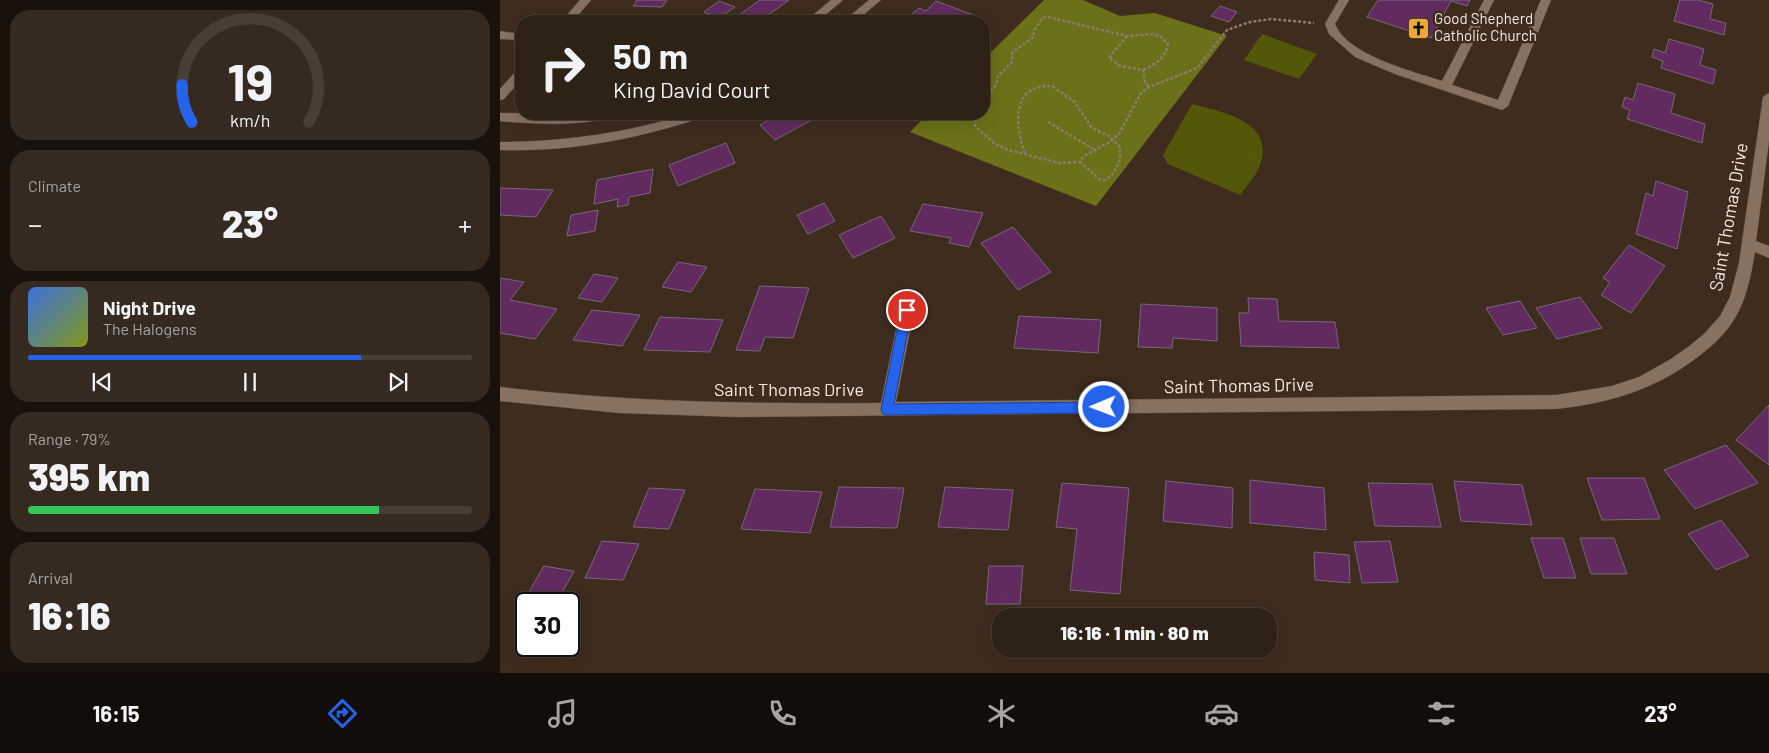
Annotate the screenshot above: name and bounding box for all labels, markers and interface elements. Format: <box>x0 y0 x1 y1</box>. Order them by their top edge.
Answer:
place label: Good Shepherd Catholic Church <box>1434 9 1537 44</box>
church icon: Good Shepherd Catholic Church <box>1406 16 1430 40</box>
text: 50 m <box>613 34 688 76</box>
icon: right <box>530 35 595 100</box>
text: 19 <box>227 49 273 111</box>
text: King David Court <box>613 76 771 102</box>
text: km/h <box>230 109 270 131</box>
street label: Saint Thomas Drive <box>1704 141 1752 293</box>
text: Climate <box>28 176 81 195</box>
text: 23° <box>222 200 278 246</box>
text: − <box>28 207 42 241</box>
text: + <box>458 207 472 241</box>
pin <box>886 289 928 331</box>
text: Night Drive <box>103 296 196 319</box>
icon: arrive <box>893 296 921 324</box>
text: The Halogens <box>103 319 197 338</box>
icon: previous <box>88 368 116 396</box>
icon: pause <box>236 368 264 396</box>
icon: next <box>384 368 412 396</box>
street label: Saint Thomas Drive <box>1164 373 1314 397</box>
street label: Saint Thomas Drive <box>714 378 864 400</box>
position arrow <box>1077 380 1129 432</box>
text: Range · 79% <box>28 429 111 448</box>
text: 395 km <box>28 453 150 499</box>
text: Arrival <box>28 568 73 587</box>
text: 16:16 <box>28 592 111 638</box>
speed limit sign: 30 <box>515 592 580 657</box>
text: 16:16 · 1 min · 80 m <box>1060 621 1209 644</box>
icon: directions <box>325 696 360 731</box>
icon: music <box>545 696 580 731</box>
icon: phone <box>765 696 800 731</box>
icon: climate <box>984 696 1019 731</box>
icon: car <box>1204 696 1239 731</box>
icon: filters <box>1424 696 1459 731</box>
text: 16:15 <box>92 700 140 726</box>
text: 23° <box>1644 700 1676 726</box>

